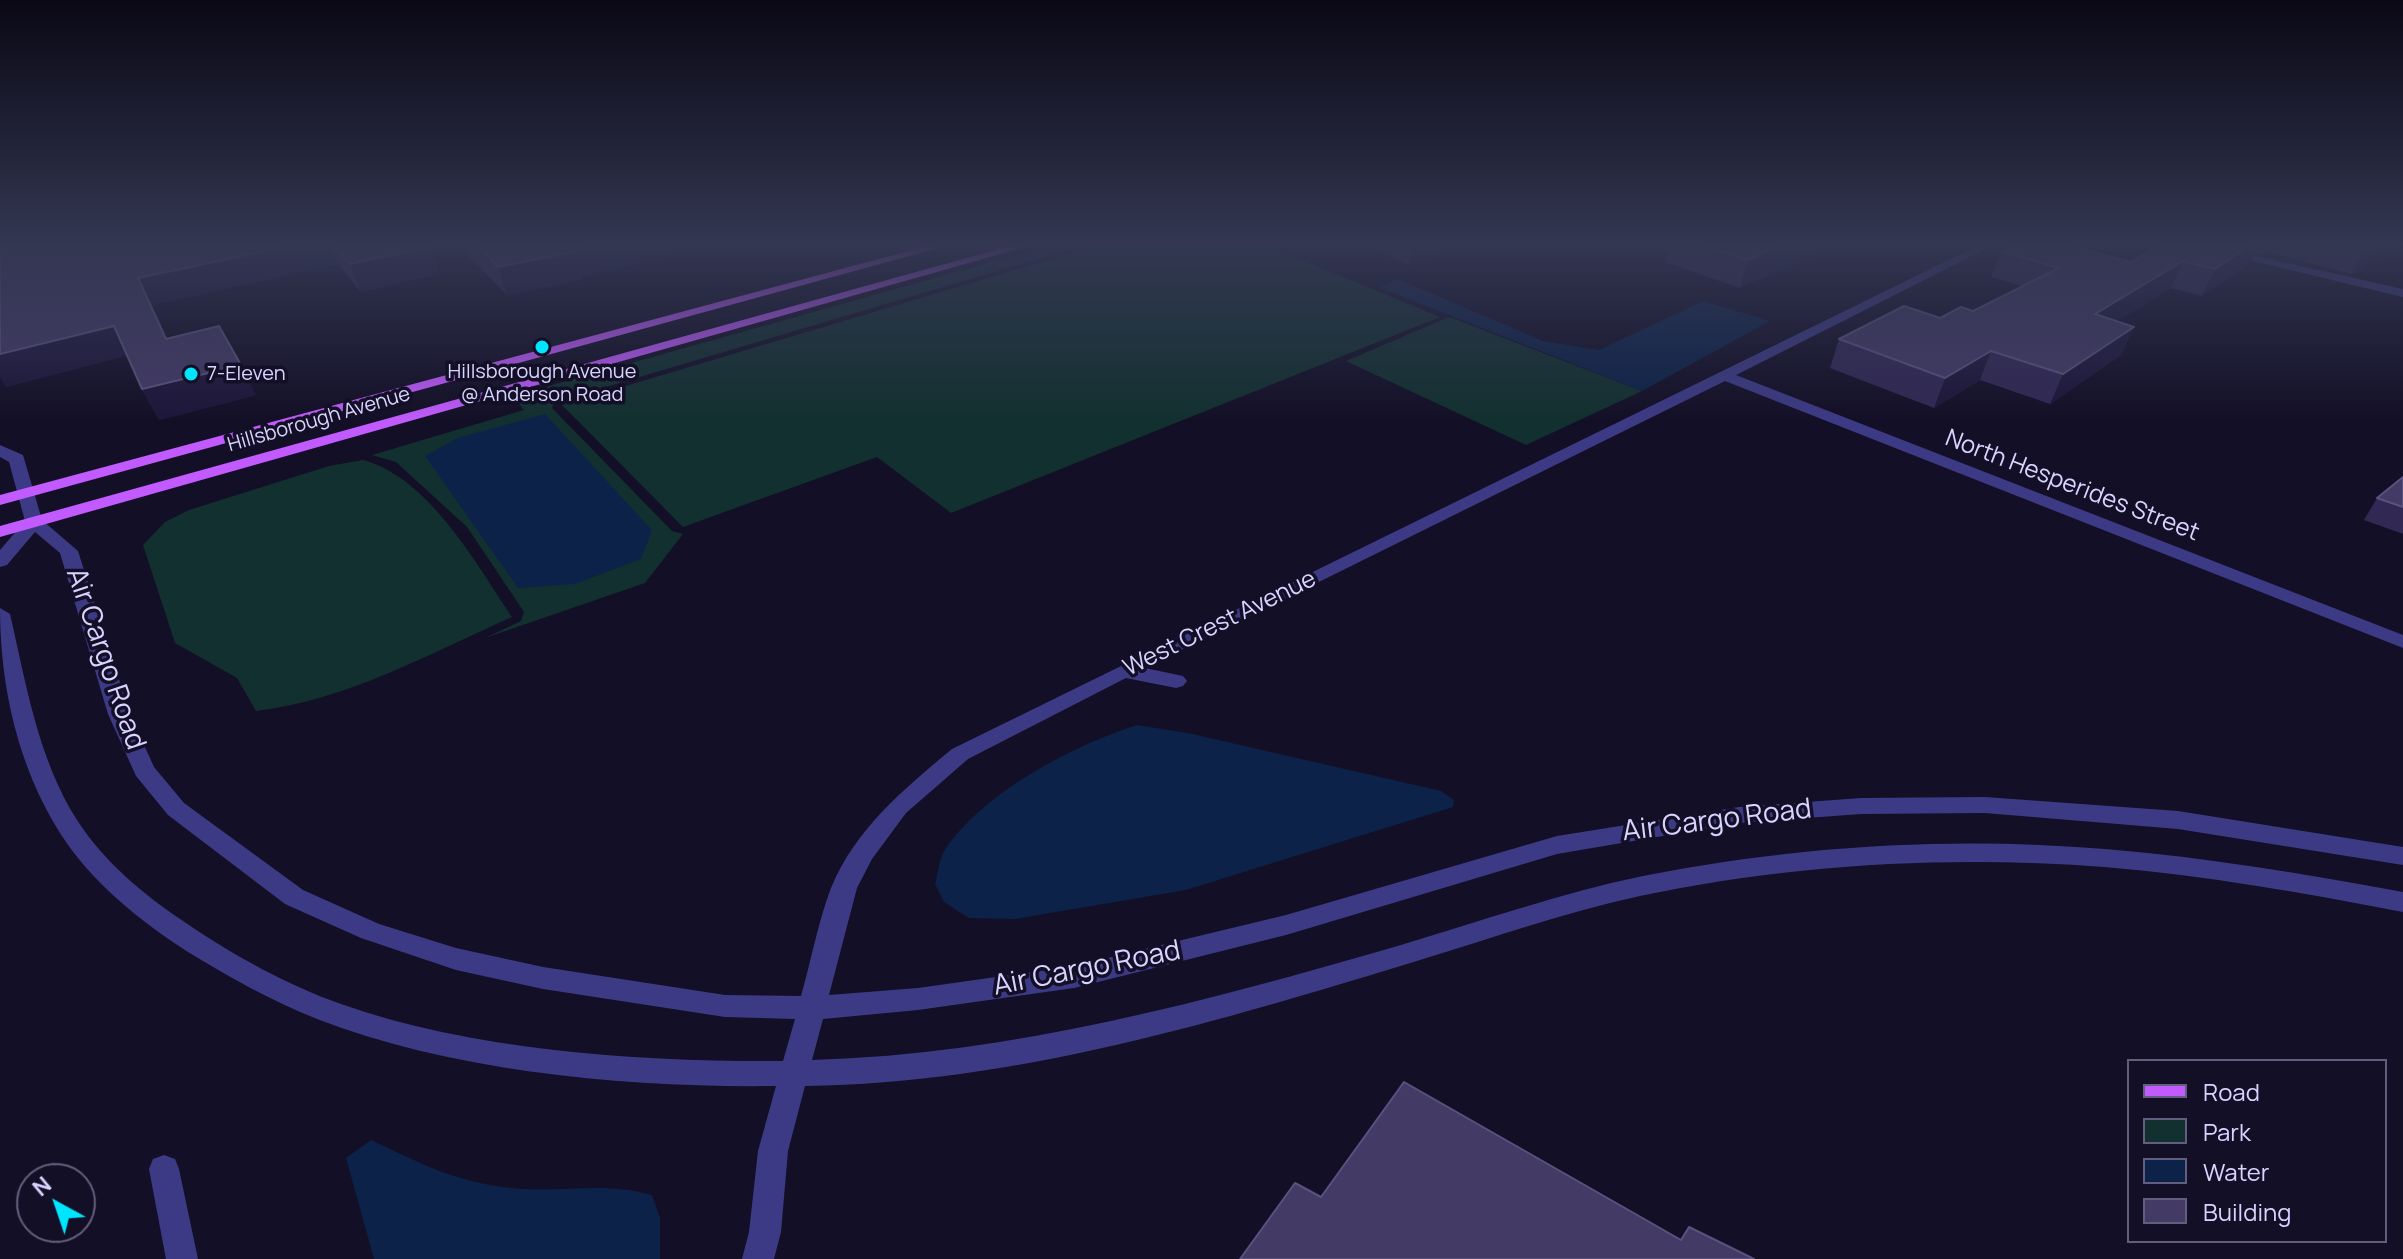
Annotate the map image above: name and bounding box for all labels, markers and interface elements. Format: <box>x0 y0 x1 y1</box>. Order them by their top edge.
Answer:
marker: Hillsborough Avenue @ Anderson Road <box>533 338 551 356</box>
place label: Hillsborough Avenue @ Anderson Road <box>448 360 636 407</box>
place label: 7-Eleven <box>207 362 286 386</box>
marker: 7-Eleven <box>182 365 200 383</box>
street label: Hillsborough Avenue <box>225 382 413 458</box>
street label: North Hesperides Street <box>1941 424 2203 548</box>
street label: Air Cargo Road <box>58 564 152 754</box>
street label: West Crest Avenue <box>1119 565 1321 683</box>
street label: Air Cargo Road <box>1621 793 1813 849</box>
street label: Air Cargo Road <box>990 934 1184 1004</box>
legend <box>2127 1059 2387 1243</box>
text: Road <box>2203 1075 2260 1108</box>
text: Park <box>2203 1115 2251 1148</box>
text: Water <box>2203 1155 2270 1188</box>
north arrow <box>16 1163 96 1243</box>
text: N <box>26 1170 58 1203</box>
text: Building <box>2203 1195 2291 1228</box>

